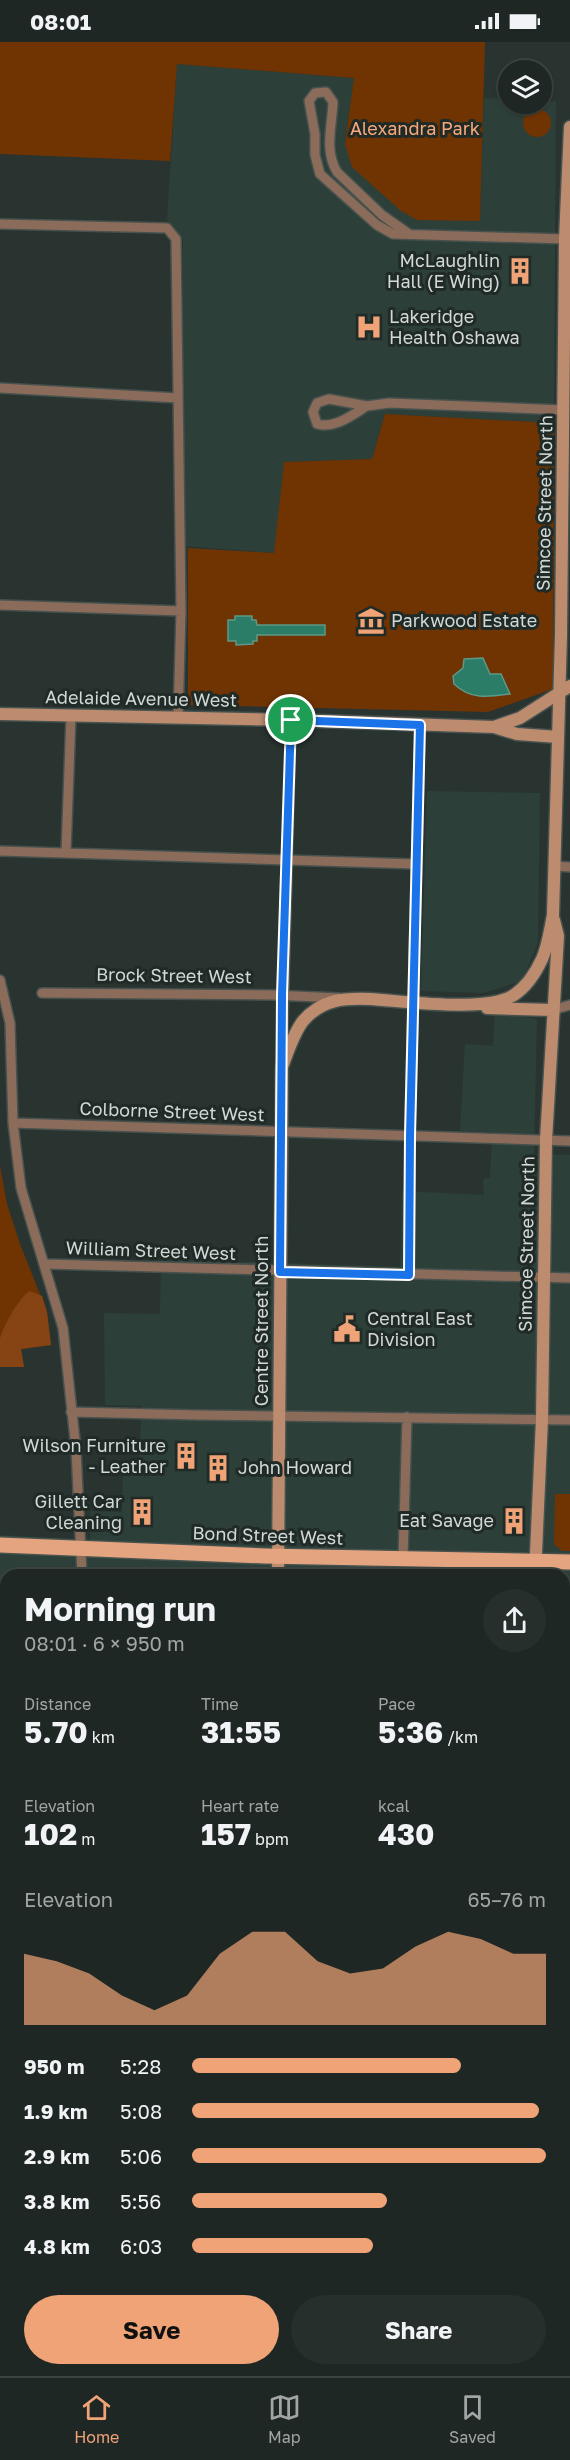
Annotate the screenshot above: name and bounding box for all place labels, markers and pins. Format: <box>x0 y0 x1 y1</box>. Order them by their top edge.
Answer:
place label: McLaughlin Hall (E Wing) <box>387 249 500 292</box>
building icon: McLaughlin Hall (E Wing) <box>505 256 535 286</box>
place label: Lakeridge Health Oshawa <box>389 305 520 348</box>
hospital icon: Lakeridge Health Oshawa <box>354 312 384 342</box>
museum icon: Parkwood Estate <box>356 606 386 636</box>
place label: Parkwood Estate <box>391 609 537 631</box>
pin <box>265 694 316 745</box>
place label: Central East Division <box>367 1307 473 1350</box>
public building icon: Central East Division <box>332 1314 362 1344</box>
place label: Wilson Furniture - Leather <box>22 1434 166 1477</box>
building icon: Wilson Furniture - Leather <box>171 1441 201 1471</box>
building icon: John Howard <box>203 1453 233 1483</box>
place label: John Howard <box>238 1456 352 1478</box>
place label: Gillett Car Cleaning <box>35 1490 122 1533</box>
building icon: Gillett Car Cleaning <box>127 1497 157 1527</box>
building icon: Eat Savage <box>499 1506 529 1536</box>
place label: Eat Savage <box>399 1509 494 1531</box>

